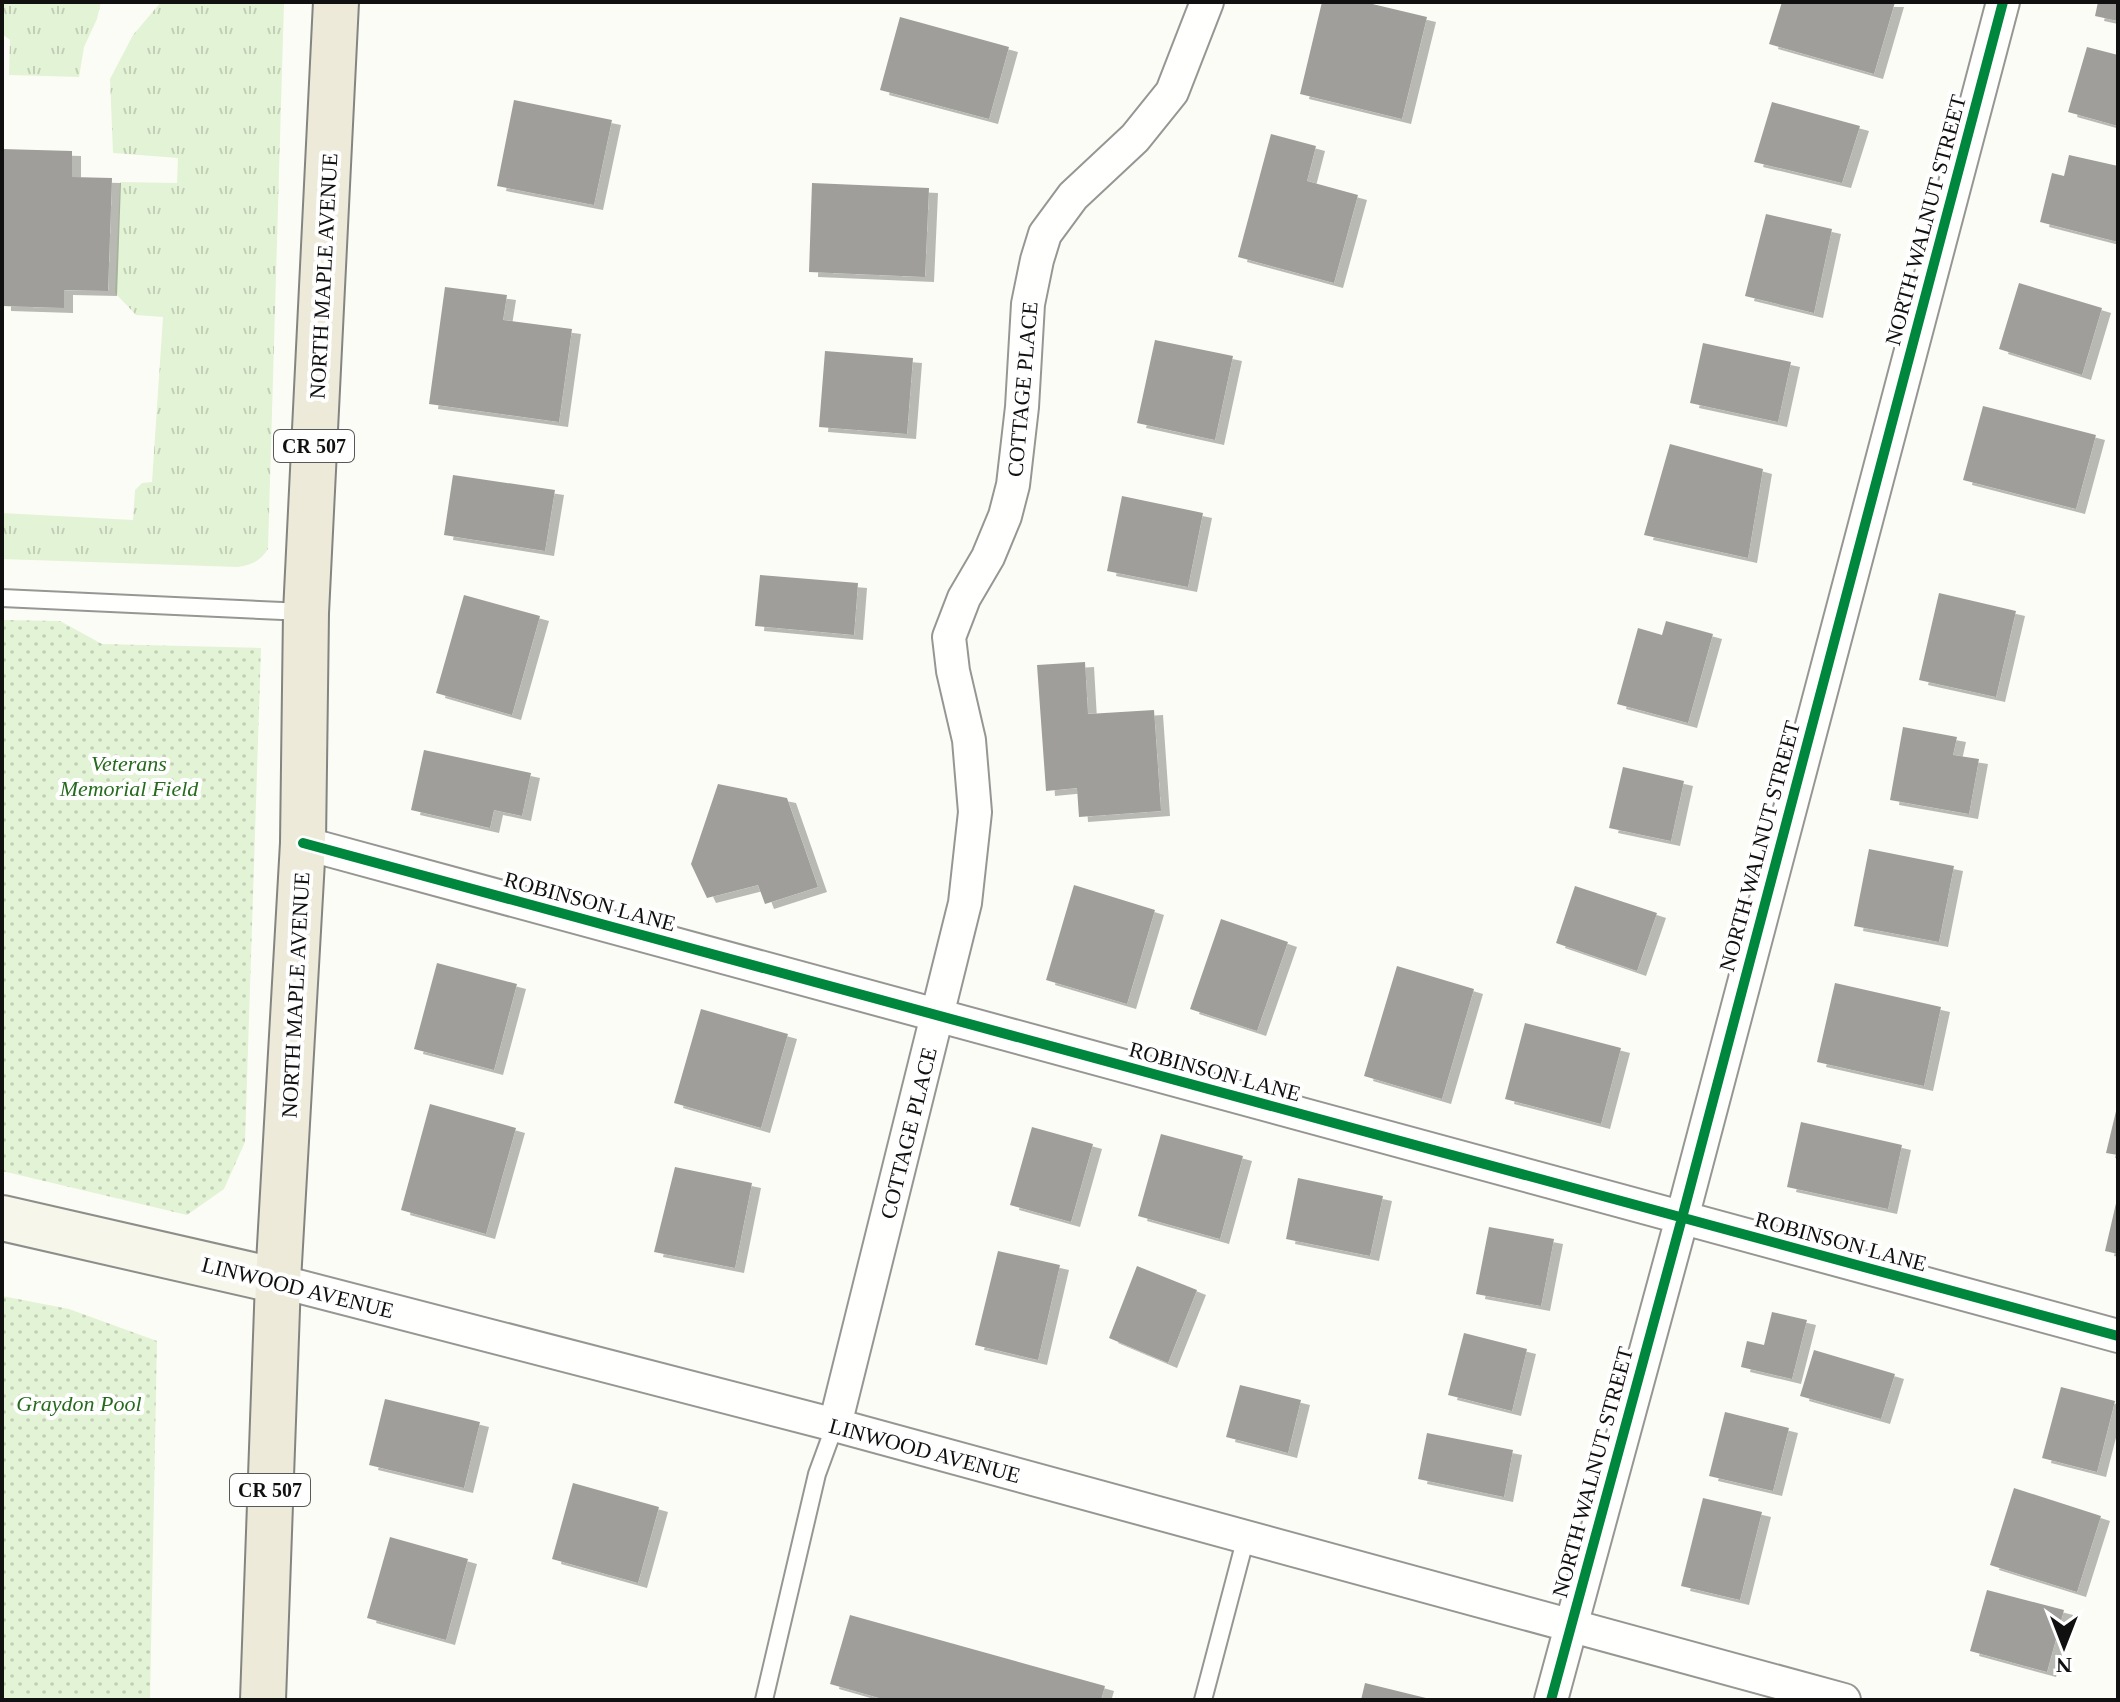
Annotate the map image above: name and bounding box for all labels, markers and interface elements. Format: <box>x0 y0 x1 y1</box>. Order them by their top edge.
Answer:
street label: NORTH WALNUT STREET <box>1880 92 1971 348</box>
street label: NORTH MAPLE AVENUE <box>305 152 342 400</box>
street label: COTTAGE PLACE <box>1002 300 1043 478</box>
road number: CR 507 <box>274 430 354 462</box>
street label: NORTH WALNUT STREET <box>1714 718 1805 974</box>
park label: Veterans Memorial Field <box>59 751 199 801</box>
street label: ROBINSON LANE <box>501 867 678 936</box>
street label: NORTH MAPLE AVENUE <box>277 871 314 1119</box>
street label: ROBINSON LANE <box>1126 1037 1303 1106</box>
street label: COTTAGE PLACE <box>875 1045 942 1222</box>
street label: ROBINSON LANE <box>1752 1207 1929 1276</box>
street label: LINWOOD AVENUE <box>199 1252 396 1323</box>
street label: NORTH WALNUT STREET <box>1547 1344 1638 1600</box>
park label: Graydon Pool <box>16 1391 142 1416</box>
street label: LINWOOD AVENUE <box>827 1413 1023 1488</box>
road number: CR 507 <box>230 1474 310 1506</box>
north arrow <box>2024 1606 2104 1686</box>
text: N <box>2056 1653 2072 1678</box>

